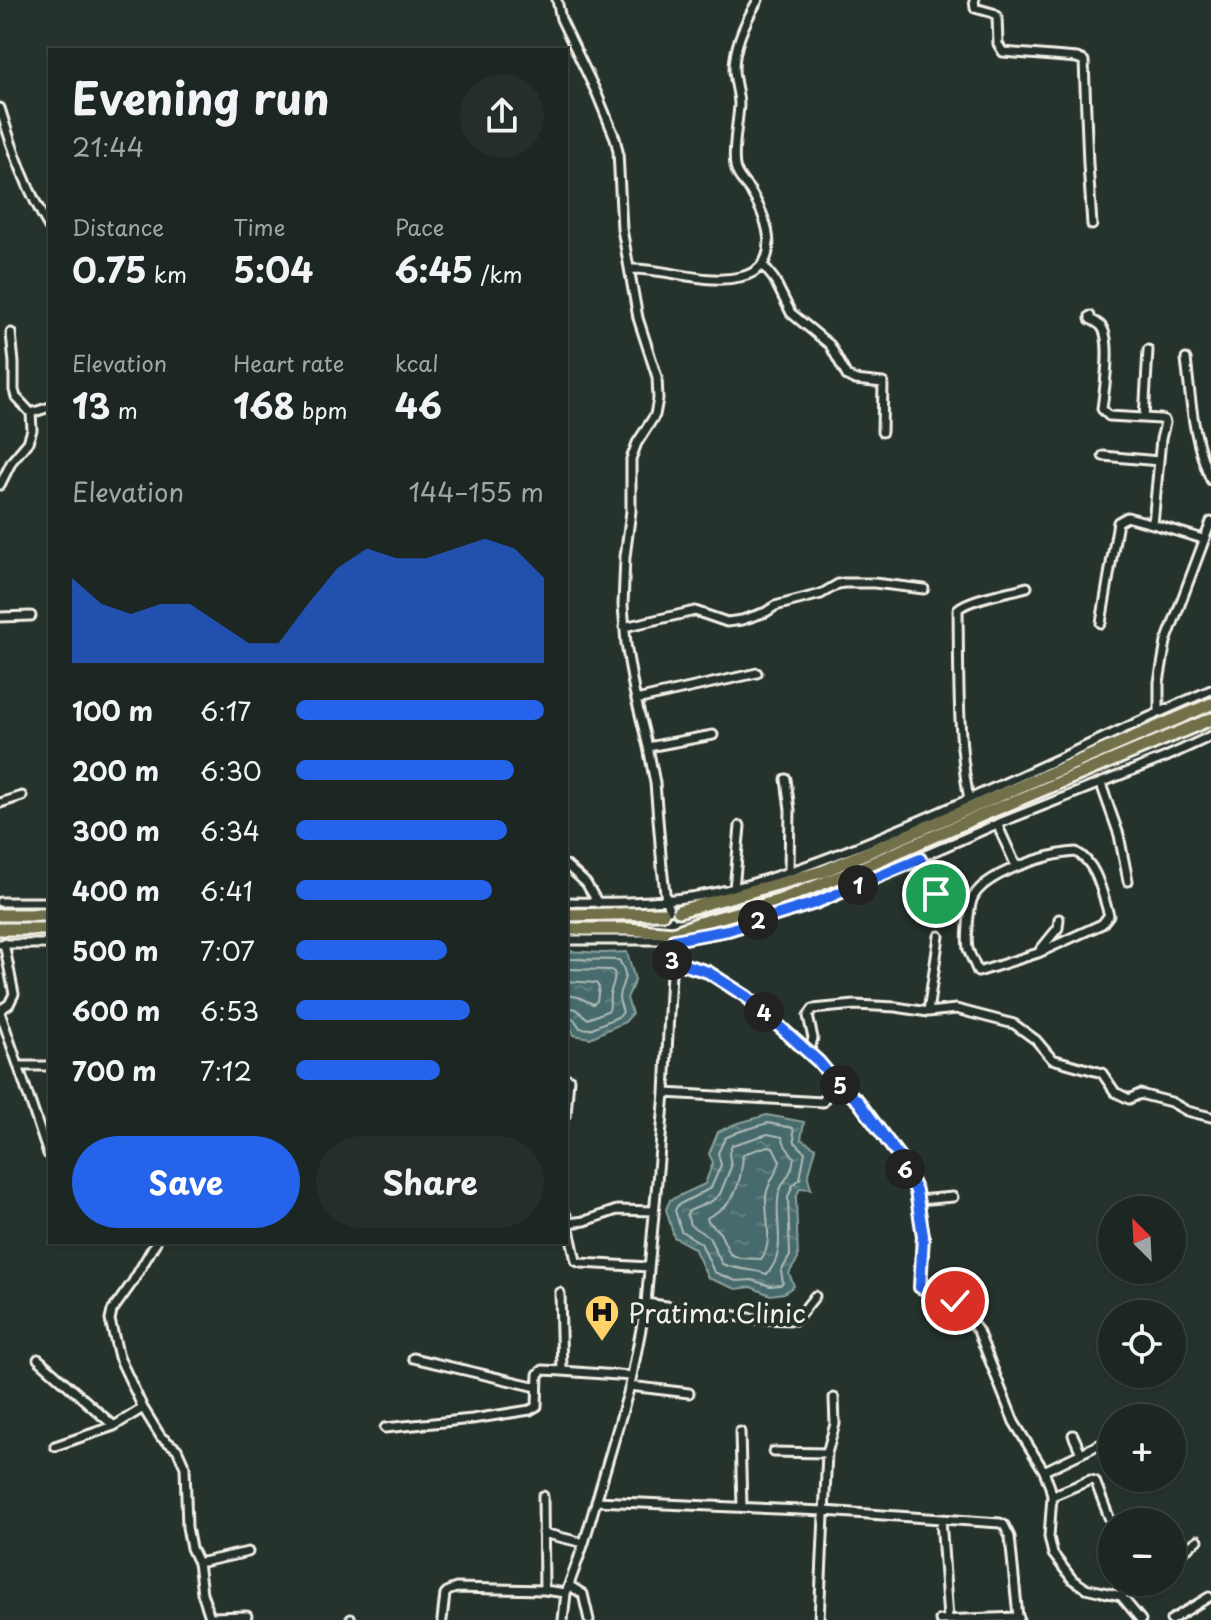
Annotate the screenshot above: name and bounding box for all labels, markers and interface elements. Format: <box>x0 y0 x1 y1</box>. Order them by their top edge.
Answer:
text: Evening run <box>72 64 330 130</box>
button: share <box>460 74 544 158</box>
text: 21:44 <box>72 127 144 166</box>
text: Distance <box>72 210 164 243</box>
text: Time <box>233 210 285 243</box>
text: Pace <box>395 210 444 243</box>
text: 0.75 <box>72 243 147 295</box>
text: 5:04 <box>233 243 313 295</box>
text: 6:45 <box>395 243 473 295</box>
text: km <box>147 257 187 290</box>
text: /km <box>473 257 523 290</box>
text: Elevation <box>72 346 167 379</box>
text: Heart rate <box>233 346 344 379</box>
text: kcal <box>395 346 439 379</box>
text: 13 <box>72 379 111 431</box>
text: 168 <box>233 379 295 431</box>
text: 46 <box>395 379 442 431</box>
text: m <box>111 393 138 426</box>
text: bpm <box>295 393 348 426</box>
text: Elevation <box>72 472 184 511</box>
text: 144–155 m <box>408 472 544 511</box>
text: 100 m <box>72 691 153 730</box>
text: 6:17 <box>200 691 251 730</box>
text: 200 m <box>72 751 159 790</box>
text: 6:30 <box>200 751 262 790</box>
text: 300 m <box>72 811 160 850</box>
text: 6:34 <box>200 811 260 850</box>
pin <box>902 860 970 928</box>
pin: 1 <box>838 865 878 905</box>
text: 1 <box>853 868 863 901</box>
text: 400 m <box>72 871 160 910</box>
text: 6:41 <box>200 871 253 910</box>
icon: arrive <box>914 872 958 916</box>
pin: 2 <box>738 900 778 940</box>
text: 2 <box>750 903 766 936</box>
text: 500 m <box>72 931 158 970</box>
text: 7:07 <box>200 931 255 970</box>
pin: 3 <box>652 940 692 980</box>
text: 3 <box>665 943 679 976</box>
text: 600 m <box>72 991 160 1030</box>
text: 6:53 <box>200 991 259 1030</box>
pin: 4 <box>744 992 784 1032</box>
text: 4 <box>757 995 771 1028</box>
text: 700 m <box>72 1051 157 1090</box>
text: 7:12 <box>200 1051 252 1090</box>
pin: 5 <box>820 1065 860 1105</box>
text: 5 <box>833 1068 847 1101</box>
button: Save <box>72 1136 300 1228</box>
button: Share <box>316 1136 544 1228</box>
pin: 6 <box>885 1149 925 1189</box>
text: 6 <box>897 1152 913 1185</box>
north arrow <box>1098 1196 1186 1284</box>
map controls <box>1098 1196 1186 1596</box>
pin <box>921 1267 989 1335</box>
icon: check <box>933 1279 977 1323</box>
hospital icon: Pratima Clinic <box>583 1293 621 1343</box>
place label: Pratima Clinic <box>628 1293 806 1332</box>
button: locate <box>1098 1300 1186 1388</box>
button: + <box>1098 1404 1186 1492</box>
button: − <box>1098 1508 1186 1596</box>

